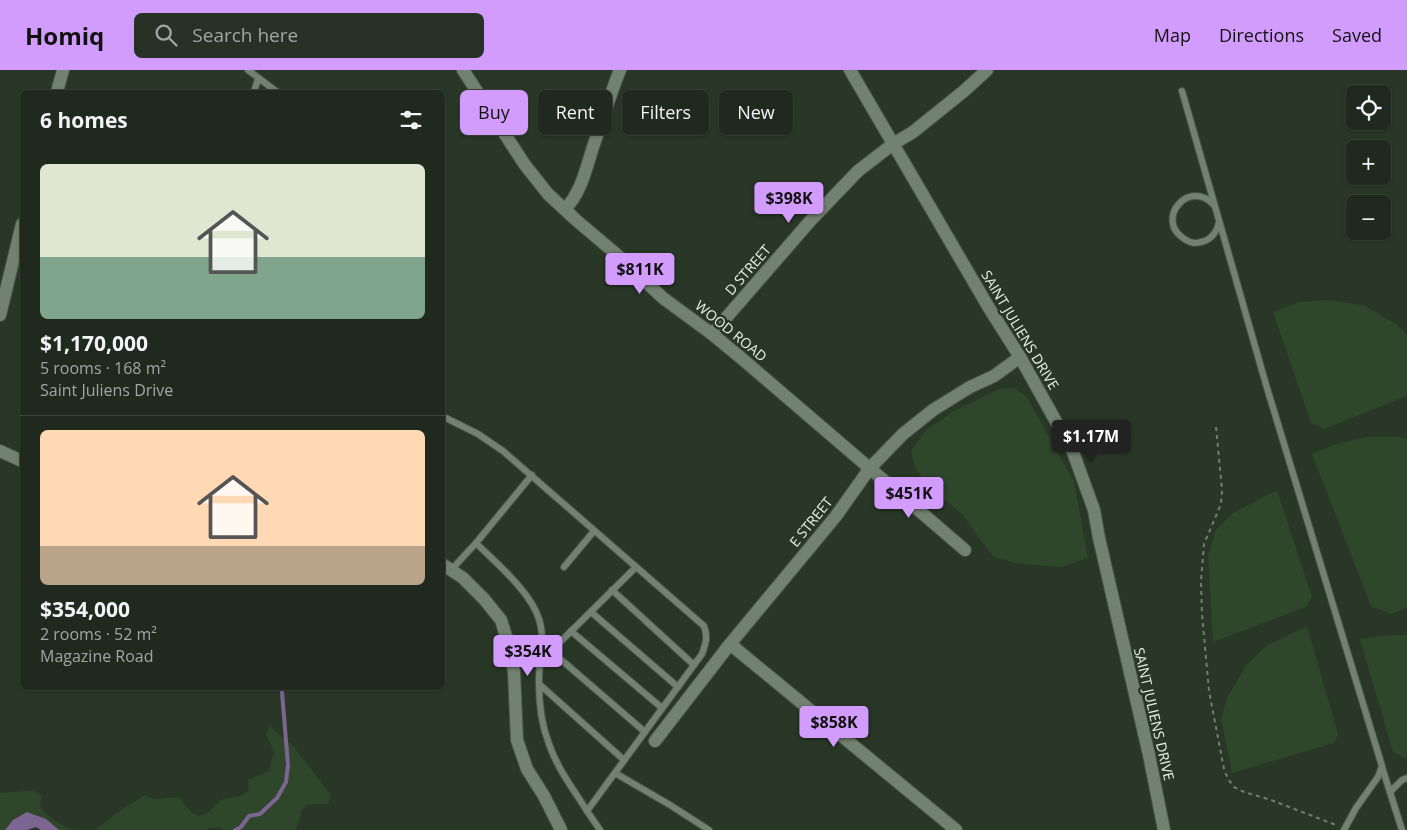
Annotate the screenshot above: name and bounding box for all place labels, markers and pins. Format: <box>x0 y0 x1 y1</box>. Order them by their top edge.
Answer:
pin: $398K <box>754 182 824 224</box>
pin: $811K <box>605 252 675 295</box>
pin: $1.17M <box>1050 420 1132 462</box>
pin: $451K <box>874 476 944 519</box>
pin: $354K <box>493 634 563 677</box>
pin: $858K <box>799 706 869 748</box>

